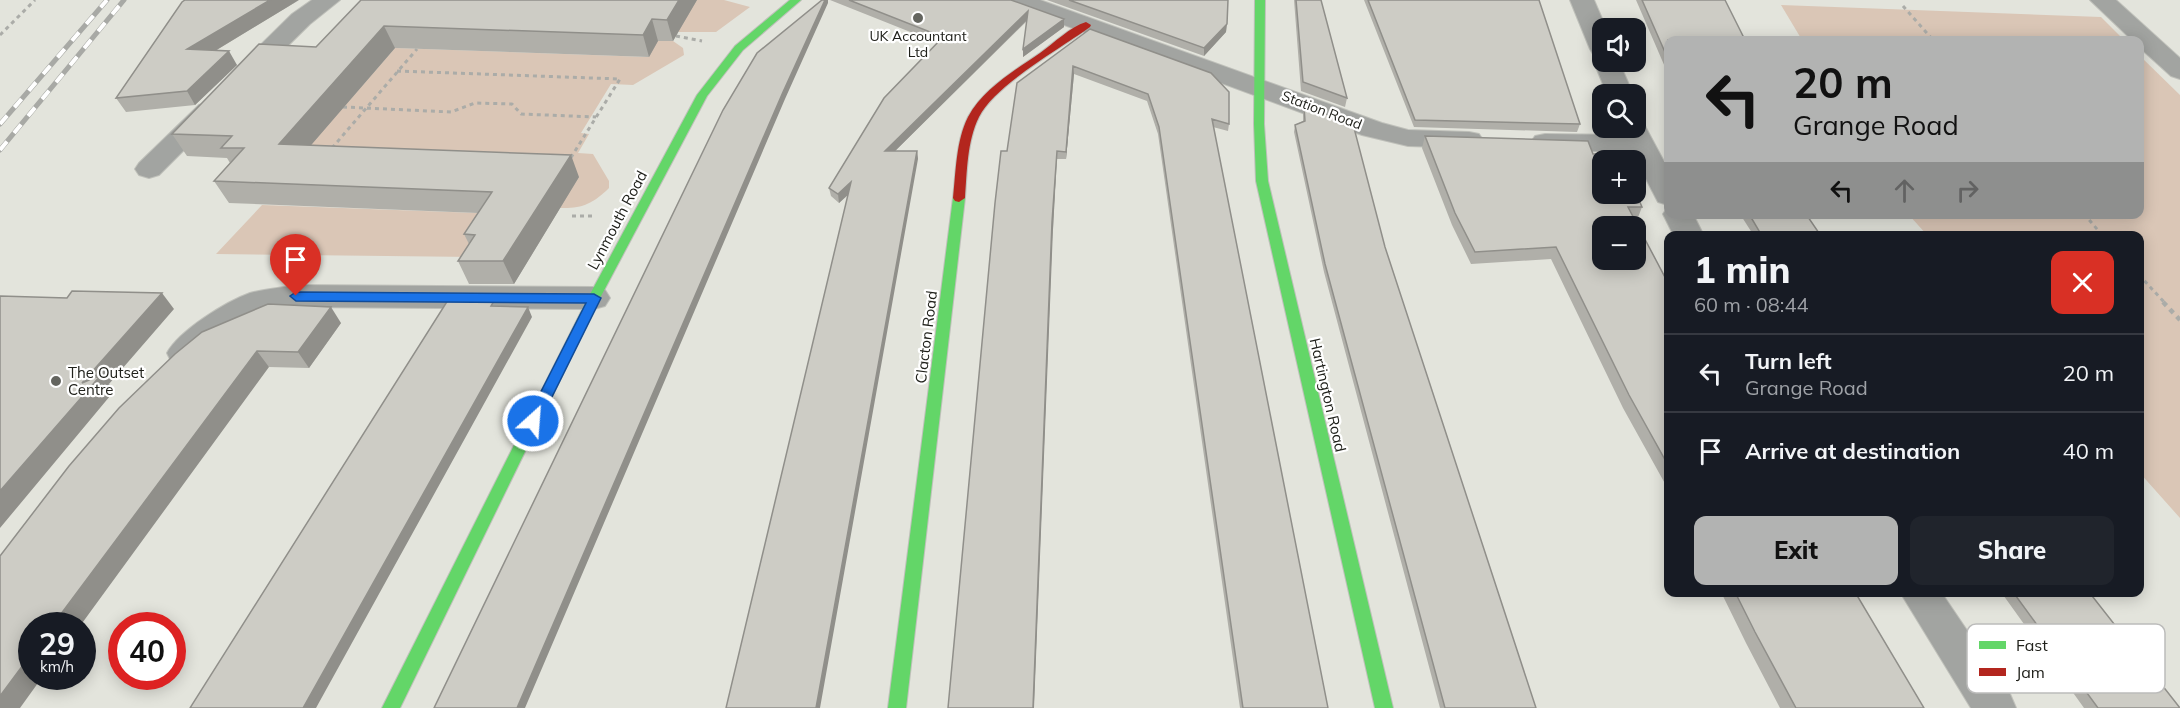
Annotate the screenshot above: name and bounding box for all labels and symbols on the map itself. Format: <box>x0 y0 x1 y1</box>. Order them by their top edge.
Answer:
marker: UK Accountant Ltd <box>911 11 925 25</box>
place label: UK Accountant Ltd <box>869 27 967 61</box>
street label: Station Road <box>1279 86 1365 134</box>
street label: Lynmouth Road <box>583 167 651 273</box>
pin <box>270 234 321 296</box>
street label: Clacton Road <box>911 289 941 385</box>
street label: Hartington Road <box>1306 336 1350 454</box>
place label: The Outset Centre <box>68 363 144 399</box>
marker: The Outset Centre <box>49 374 63 388</box>
position arrow <box>501 389 565 453</box>
speed limit sign: 40 <box>108 612 186 690</box>
legend <box>1967 624 2165 693</box>
text: Fast <box>2016 635 2048 655</box>
text: Jam <box>2016 662 2045 682</box>

